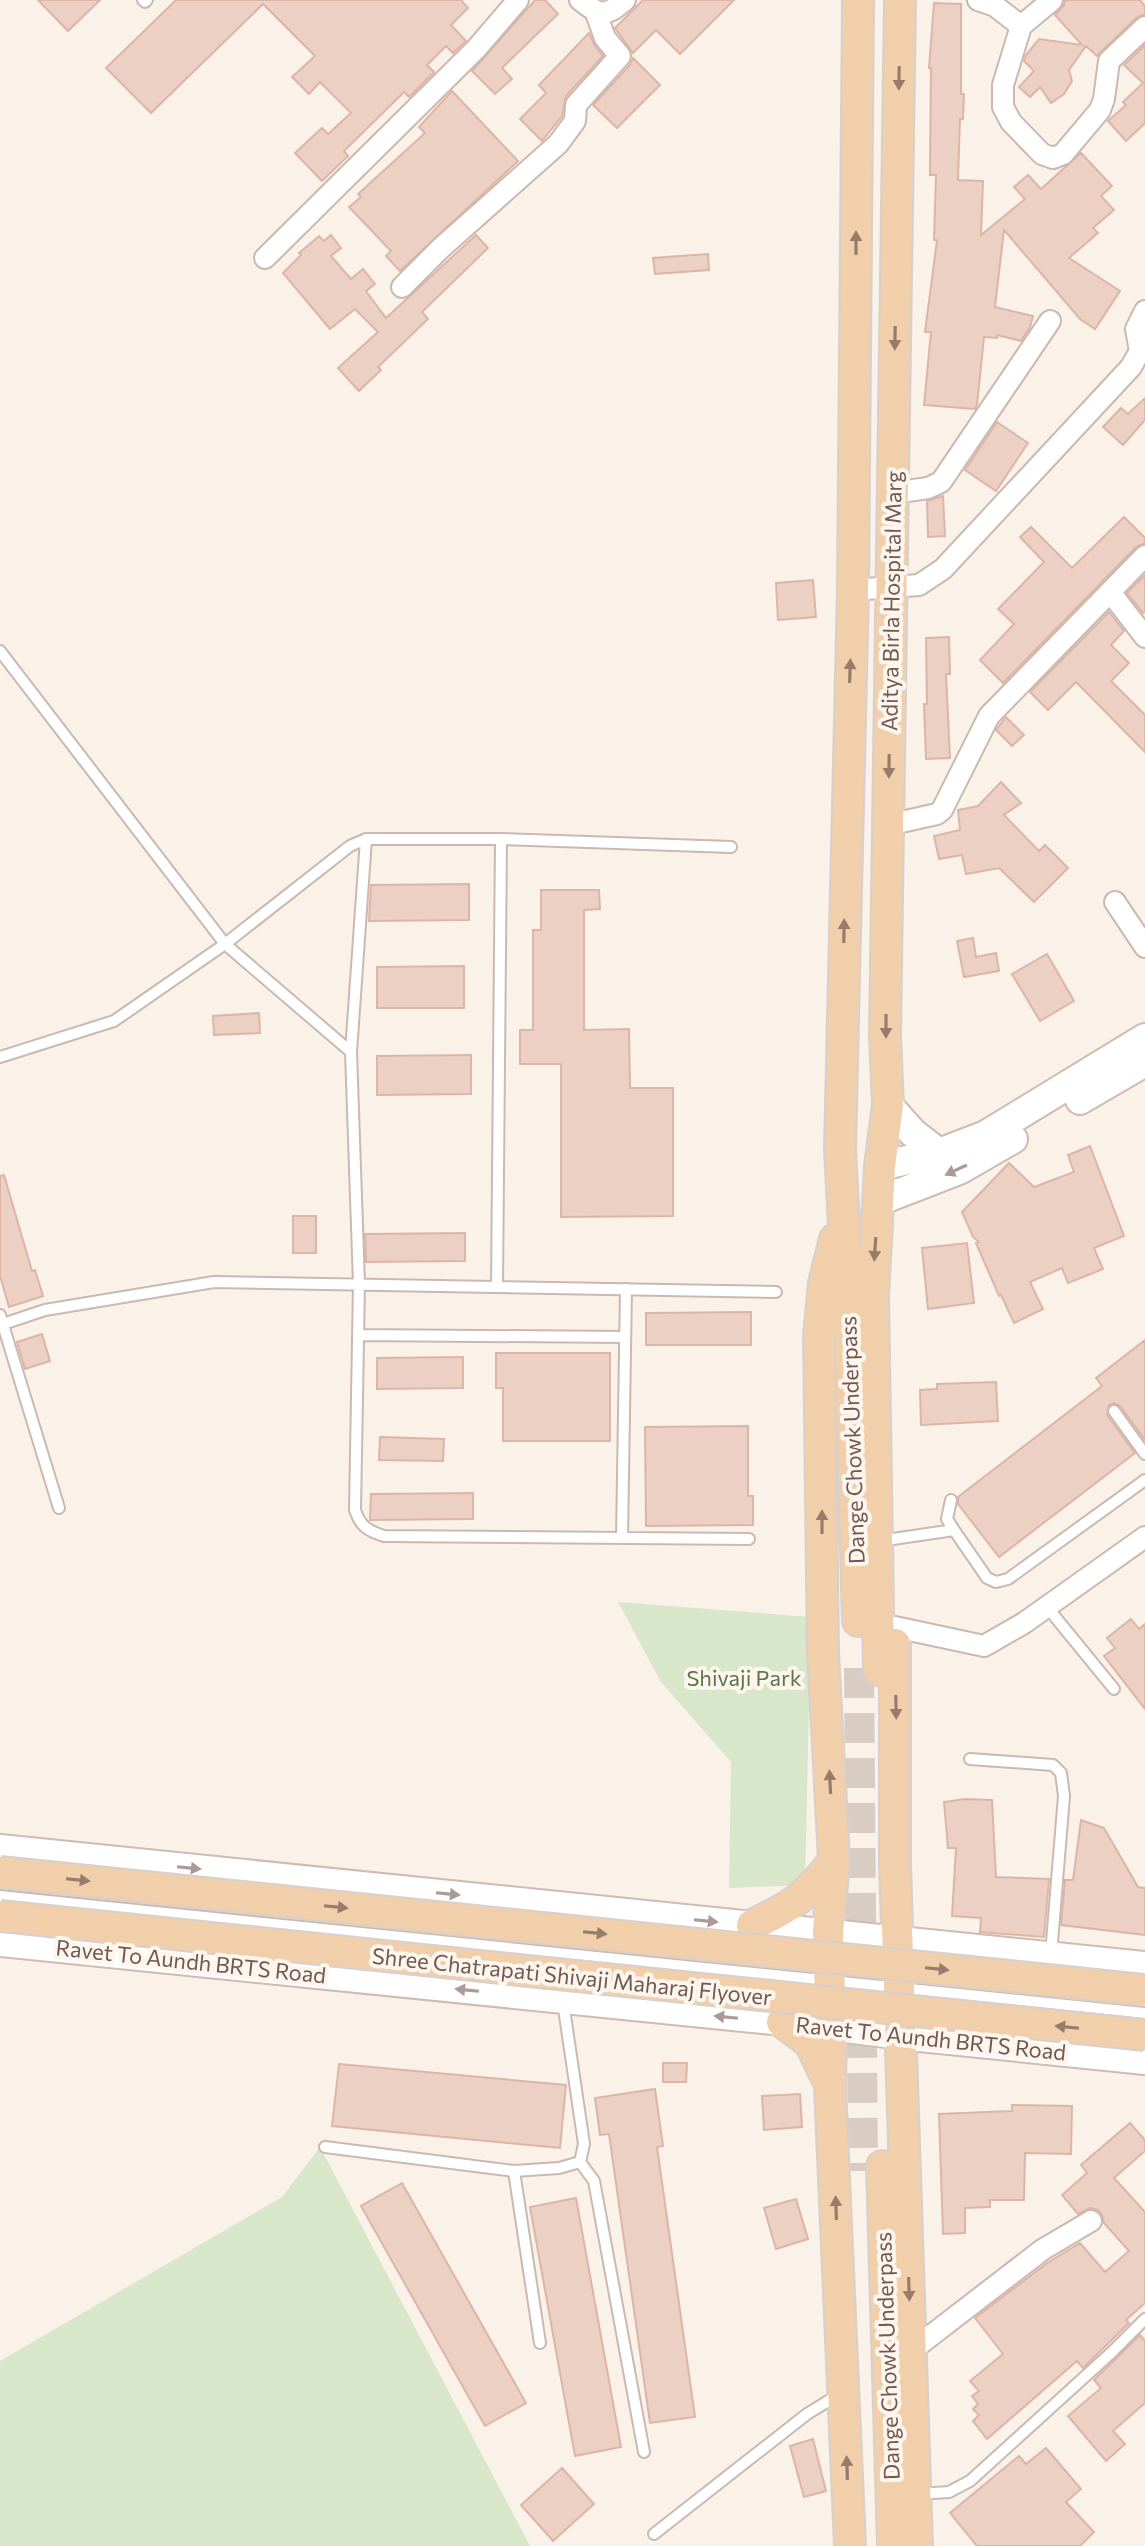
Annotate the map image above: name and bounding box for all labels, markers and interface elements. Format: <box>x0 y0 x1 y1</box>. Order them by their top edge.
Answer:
one-way arrow <box>893 66 905 91</box>
one-way arrow <box>850 230 862 255</box>
one-way arrow <box>889 326 901 351</box>
street label: Aditya Birla Hospital Marg <box>875 471 907 731</box>
one-way arrow <box>844 658 857 683</box>
one-way arrow <box>883 754 895 779</box>
one-way arrow <box>838 918 850 943</box>
one-way arrow <box>880 1014 892 1039</box>
one-way arrow <box>944 1163 968 1177</box>
one-way arrow <box>868 1237 881 1262</box>
street label: Dange Chowk Underpass <box>834 1315 870 1565</box>
one-way arrow <box>816 1509 828 1534</box>
park label: Shivaji Park <box>686 1664 802 1691</box>
one-way arrow <box>890 1695 902 1720</box>
one-way arrow <box>823 1769 836 1794</box>
one-way arrow <box>177 1861 202 1874</box>
one-way arrow <box>66 1873 91 1886</box>
one-way arrow <box>436 1888 461 1901</box>
one-way arrow <box>324 1900 349 1913</box>
one-way arrow <box>694 1914 719 1927</box>
one-way arrow <box>583 1927 608 1940</box>
street label: Ravet To Aundh BRTS Road <box>54 1933 328 1989</box>
street label: Shree Chatrapati Shivaji Maharaj Flyover <box>371 1942 773 2010</box>
one-way arrow <box>925 1962 950 1975</box>
one-way arrow <box>454 1983 479 1996</box>
one-way arrow <box>713 2010 738 2023</box>
street label: Ravet To Aundh BRTS Road <box>794 2010 1068 2066</box>
one-way arrow <box>1054 2021 1079 2034</box>
one-way arrow <box>829 2195 842 2220</box>
street label: Dange Chowk Underpass <box>869 2231 905 2481</box>
one-way arrow <box>902 2277 915 2302</box>
one-way arrow <box>840 2455 853 2480</box>

